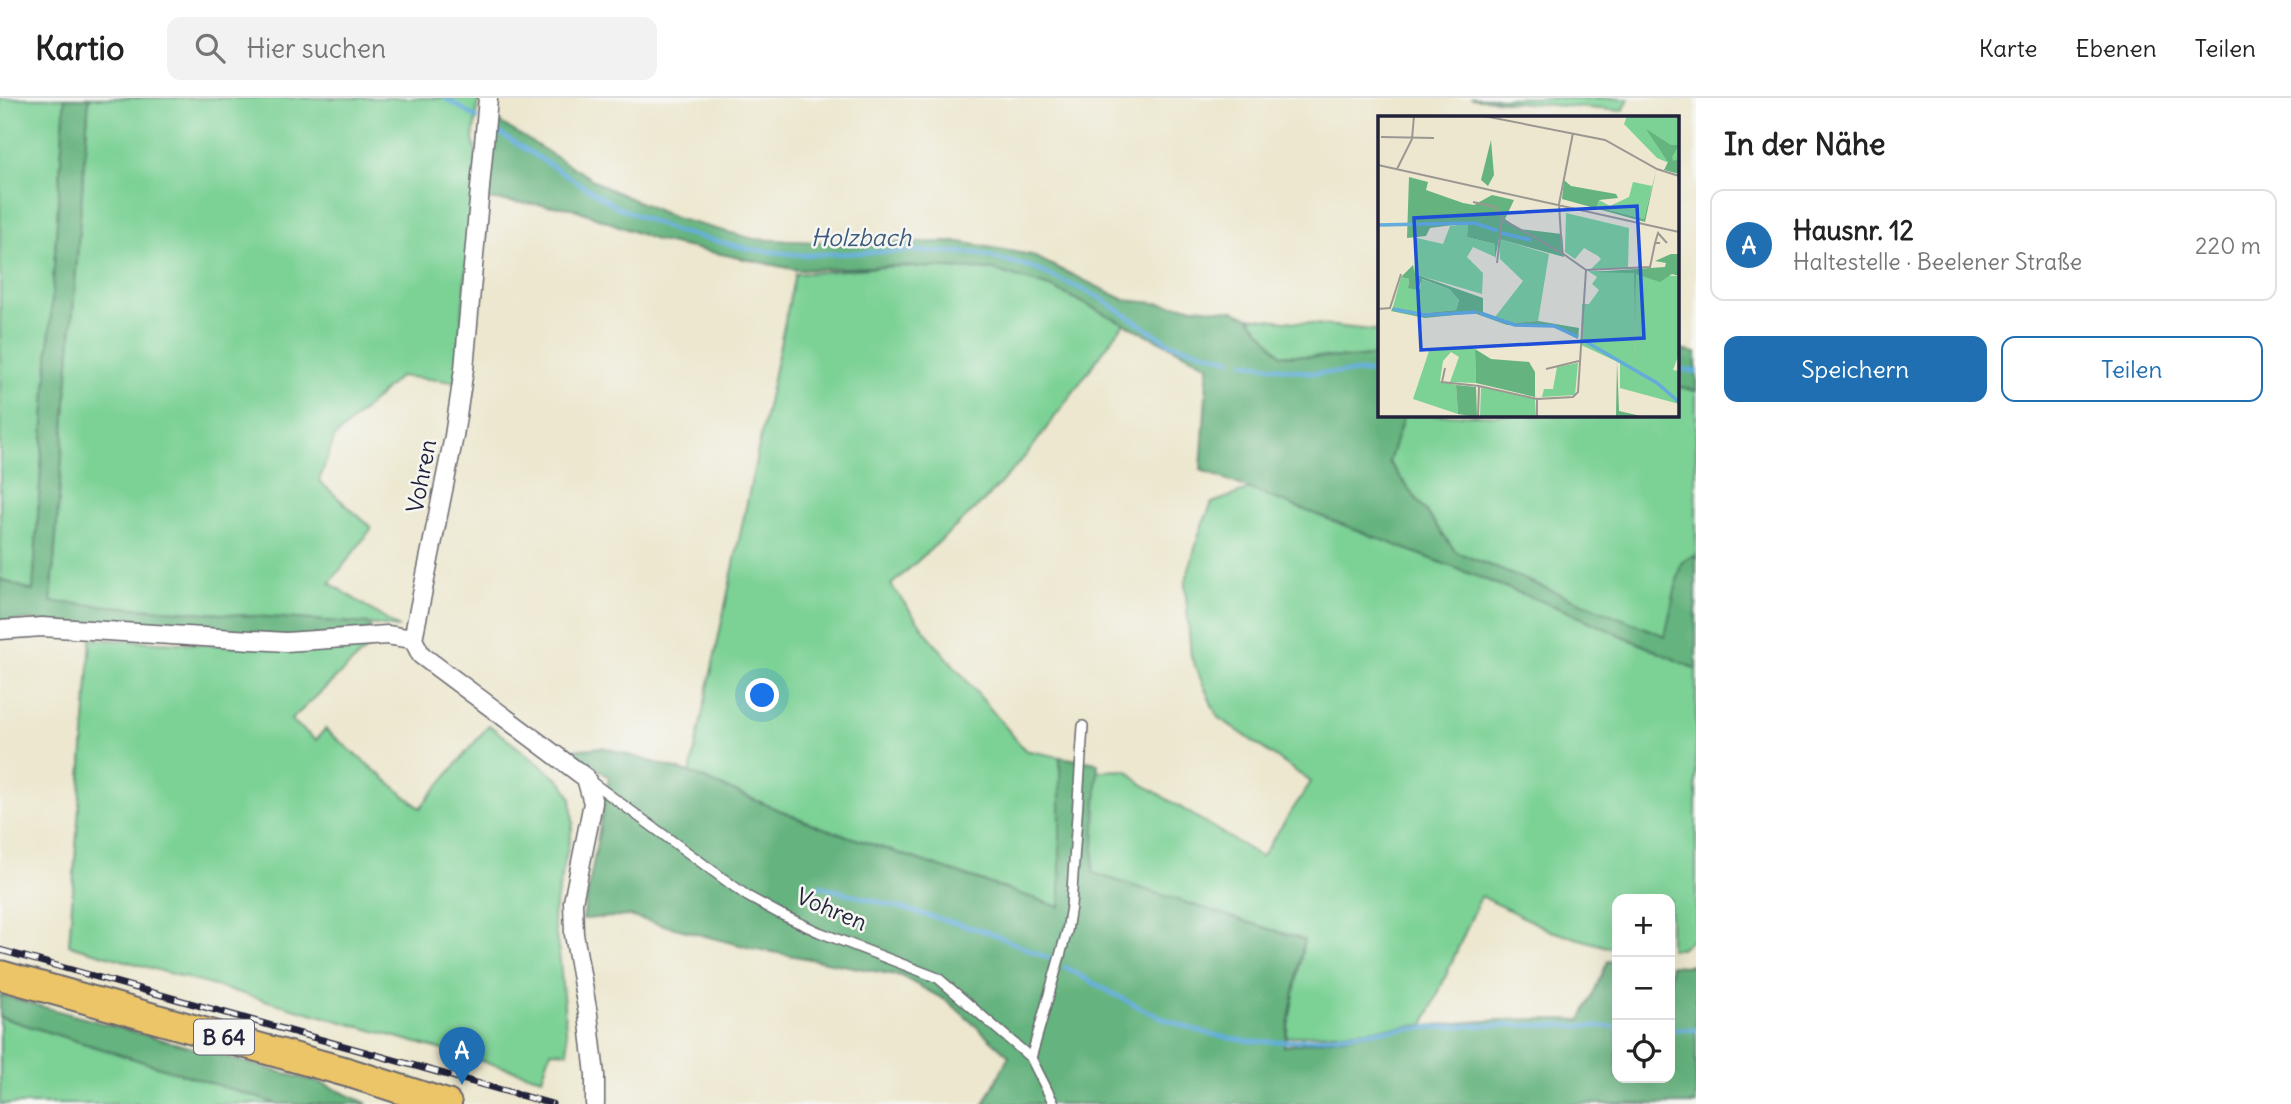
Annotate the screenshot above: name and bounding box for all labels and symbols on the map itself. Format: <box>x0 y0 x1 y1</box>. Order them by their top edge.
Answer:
inset map <box>1378 116 1678 416</box>
water label: Holzbach <box>811 222 912 252</box>
street label: Vohren <box>400 437 442 515</box>
your location <box>745 678 779 712</box>
street label: Vohren <box>792 881 872 937</box>
road number: B 64 <box>194 1020 254 1054</box>
pin: A <box>439 1027 485 1085</box>

